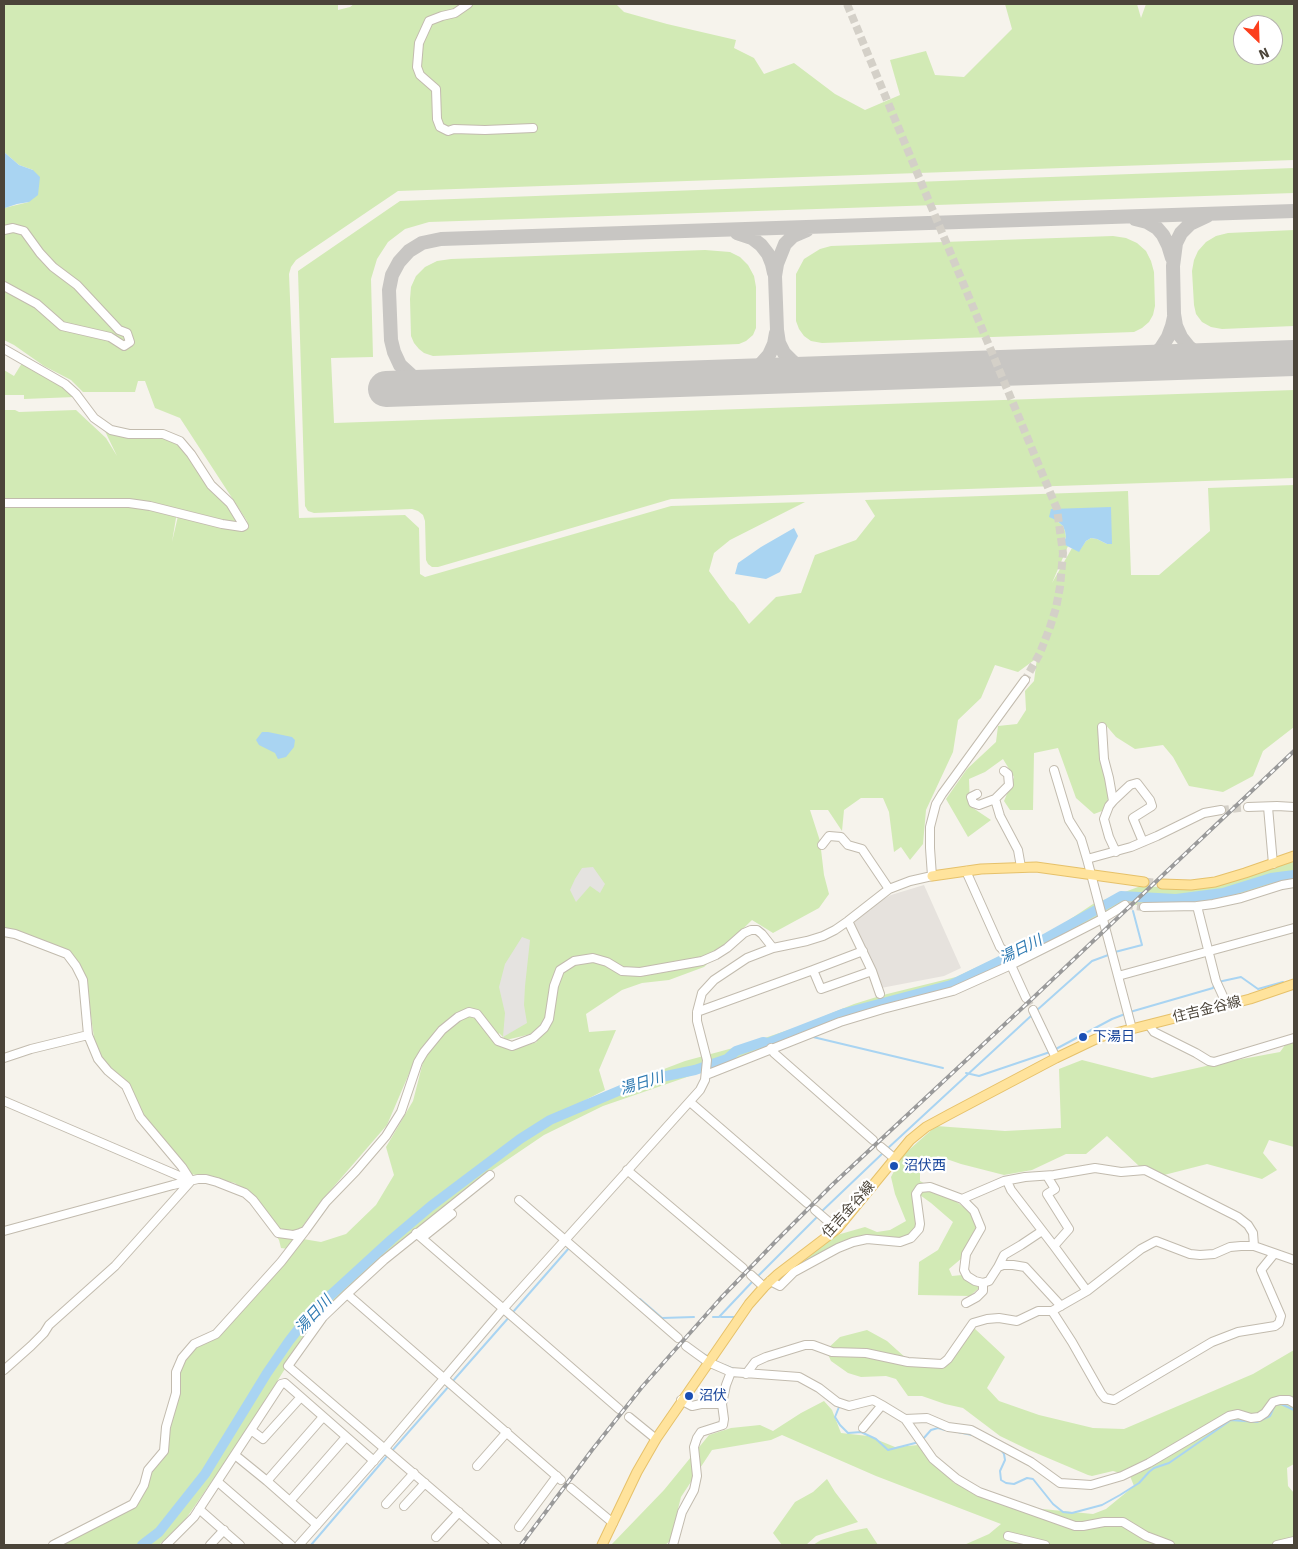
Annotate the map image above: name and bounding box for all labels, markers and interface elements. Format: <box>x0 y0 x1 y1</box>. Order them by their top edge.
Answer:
north arrow <box>1233 15 1283 65</box>
text: N <box>1256 43 1272 63</box>
water label: 湯日川 <box>997 932 1045 968</box>
street label: 住吉金谷線 <box>1171 993 1243 1027</box>
place label: 下湯日 <box>1093 1029 1135 1045</box>
marker: 下湯日 <box>1077 1031 1089 1043</box>
water label: 湯日川 <box>618 1069 666 1099</box>
place label: 沼伏西 <box>904 1158 946 1174</box>
marker: 沼伏西 <box>888 1160 900 1172</box>
street label: 住吉金谷線 <box>819 1178 879 1242</box>
water label: 湯日川 <box>292 1292 336 1338</box>
place label: 沼伏 <box>699 1388 727 1404</box>
marker: 沼伏 <box>683 1390 695 1402</box>

